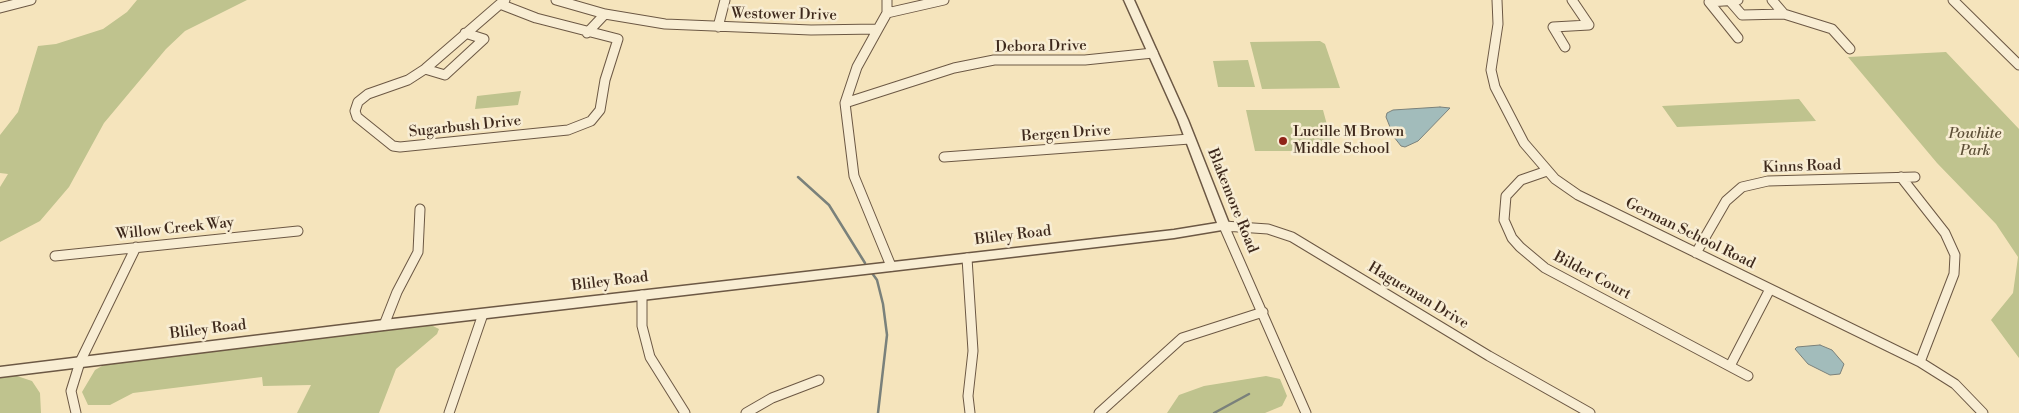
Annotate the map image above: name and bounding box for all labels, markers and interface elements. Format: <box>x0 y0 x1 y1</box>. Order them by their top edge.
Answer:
street label: Westower Drive <box>731 5 837 25</box>
street label: Debora Drive <box>995 37 1087 57</box>
street label: Sugarbush Drive <box>408 112 522 142</box>
street label: Bergen Drive <box>1021 122 1111 146</box>
place label: Lucille M Brown Middle School <box>1293 123 1404 158</box>
park label: Powhite Park <box>1949 125 2001 160</box>
marker: Lucille M Brown Middle School <box>1277 135 1289 147</box>
street label: Blakemore Road <box>1203 146 1261 256</box>
street label: Kinns Road <box>1763 157 1841 177</box>
street label: German School Road <box>1622 195 1758 273</box>
street label: Willow Creek Way <box>115 214 235 244</box>
street label: Bliley Road <box>974 222 1052 250</box>
street label: Bilder Court <box>1550 248 1634 304</box>
street label: Hagueman Drive <box>1364 259 1472 333</box>
street label: Bliley Road <box>571 268 649 296</box>
street label: Bliley Road <box>169 316 247 344</box>

